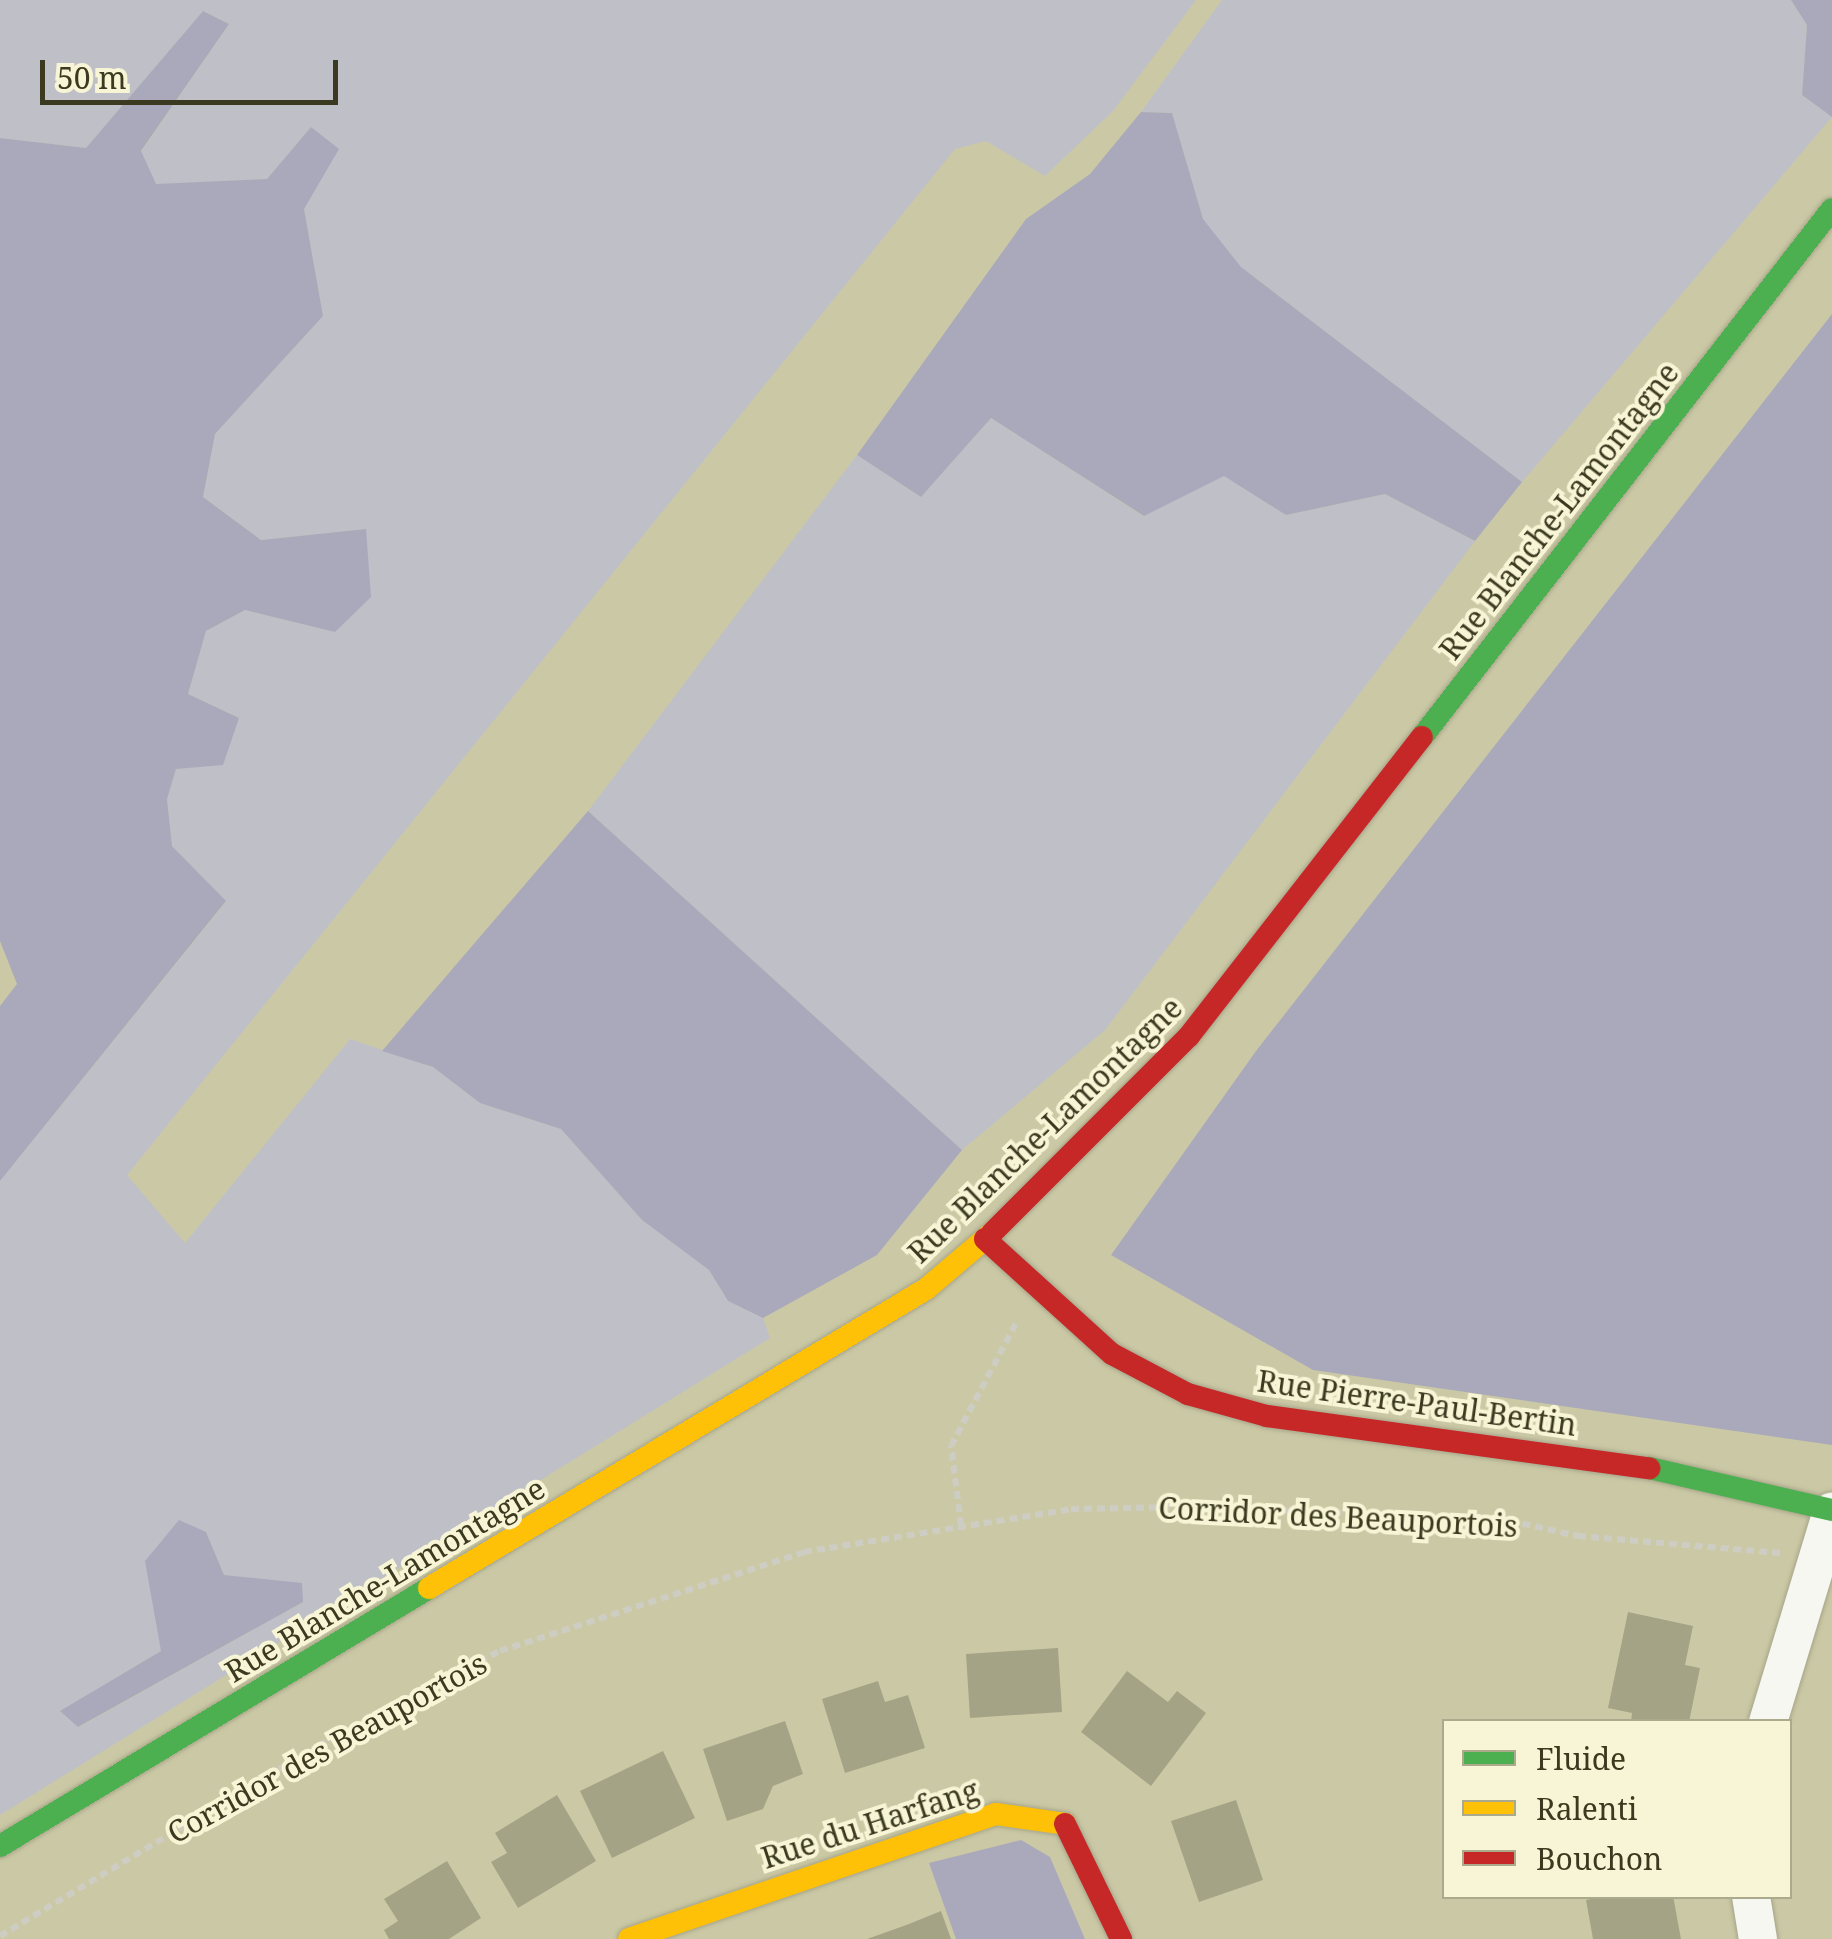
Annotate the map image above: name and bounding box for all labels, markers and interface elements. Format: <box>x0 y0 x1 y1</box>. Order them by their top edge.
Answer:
scale bar <box>45 40 342 102</box>
text: 50 m <box>57 57 127 98</box>
street label: Rue Blanche-Lamontagne <box>1432 356 1686 666</box>
street label: Rue Blanche-Lamontagne <box>901 990 1189 1270</box>
street label: Rue Pierre-Paul-Bertin <box>1255 1363 1579 1443</box>
street label: Rue Blanche-Lamontagne <box>219 1470 551 1690</box>
street label: Corridor des Beauportois <box>1158 1490 1518 1544</box>
street label: Corridor des Beauportois <box>161 1645 493 1851</box>
legend <box>1442 1719 1792 1899</box>
text: Fluide <box>1536 1738 1626 1779</box>
street label: Rue du Harfang <box>757 1772 983 1876</box>
text: Ralenti <box>1536 1788 1637 1829</box>
text: Bouchon <box>1536 1838 1662 1879</box>

